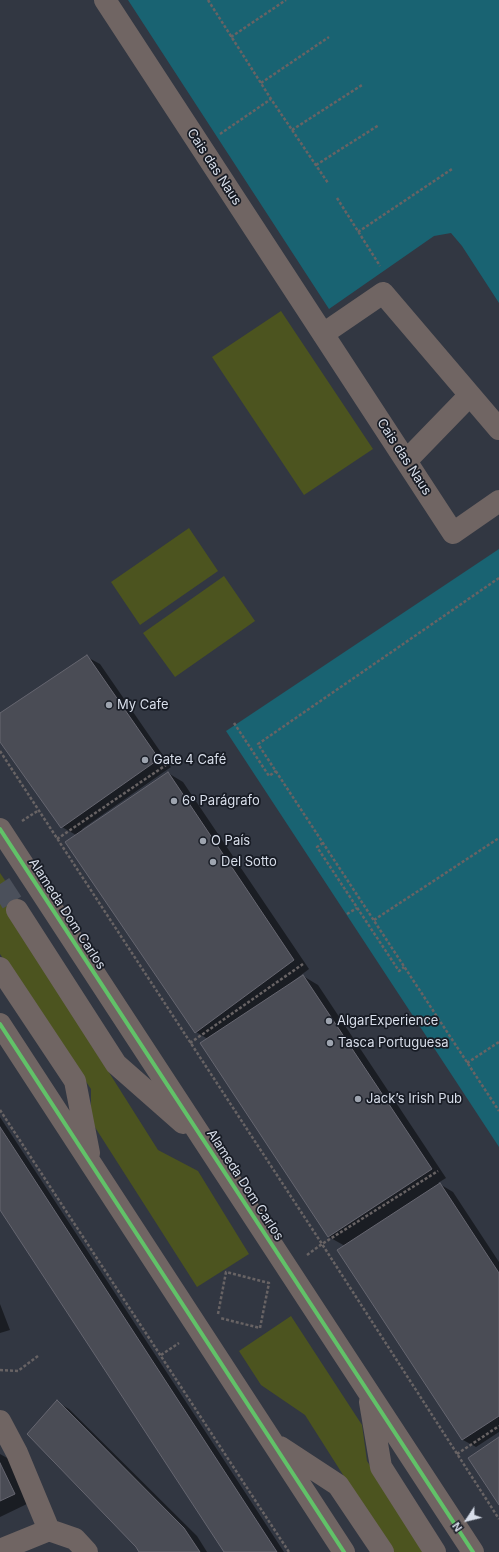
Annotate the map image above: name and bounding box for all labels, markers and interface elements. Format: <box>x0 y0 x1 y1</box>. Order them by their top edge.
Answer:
street label: Cais das Naus <box>184 126 244 208</box>
street label: Cais das Naus <box>374 416 434 498</box>
place label: My Cafe <box>117 697 169 713</box>
marker: My Cafe <box>104 700 114 710</box>
place label: Gate 4 Café <box>153 752 226 768</box>
marker: Gate 4 Café <box>140 755 150 765</box>
place label: 6º Parágrafo <box>182 793 260 809</box>
marker: 6º Parágrafo <box>169 796 179 806</box>
place label: O País <box>211 833 250 849</box>
marker: O País <box>198 836 208 846</box>
place label: Del Sotto <box>221 854 277 870</box>
street label: Alameda Dom Carlos <box>25 856 109 972</box>
marker: Del Sotto <box>208 857 218 867</box>
place label: AlgarExperience <box>337 1013 438 1029</box>
marker: AlgarExperience <box>324 1016 334 1026</box>
place label: Tasca Portuguesa <box>338 1035 449 1051</box>
marker: Tasca Portuguesa <box>325 1038 335 1048</box>
place label: Jack’s Irish Pub <box>366 1091 462 1107</box>
marker: Jack’s Irish Pub <box>353 1094 363 1104</box>
street label: Alameda Dom Carlos <box>203 1127 287 1243</box>
north arrow <box>447 1500 487 1540</box>
text: N <box>449 1519 465 1534</box>

